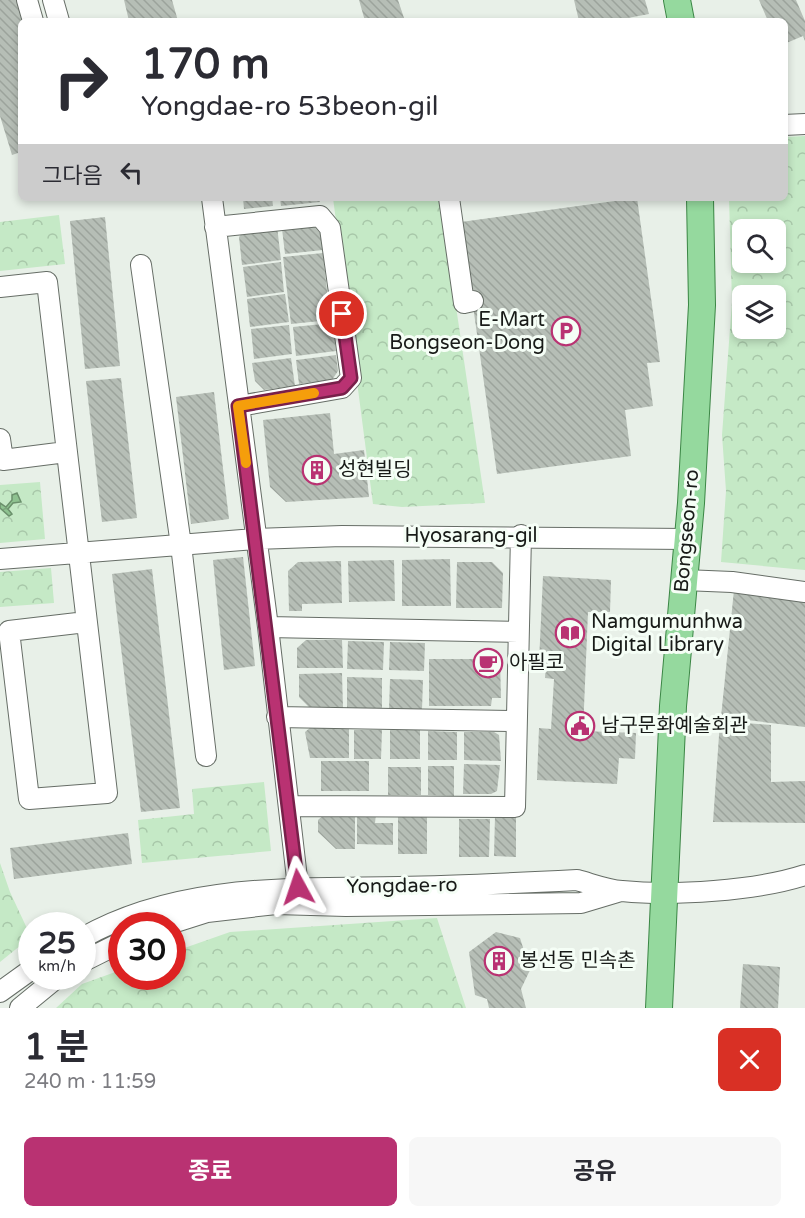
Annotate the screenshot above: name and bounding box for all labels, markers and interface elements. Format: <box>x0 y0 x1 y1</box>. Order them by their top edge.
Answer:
text: 170 m <box>141 39 270 90</box>
icon: right <box>42 42 120 120</box>
text: Yongdae-ro 53beon-gil <box>141 90 439 123</box>
icon: left <box>115 156 148 189</box>
text: 그다음 <box>42 163 103 189</box>
map controls <box>732 219 786 339</box>
button: search <box>732 219 786 273</box>
button: layers <box>732 285 786 339</box>
pin <box>316 288 367 339</box>
icon: arrive <box>325 297 358 330</box>
place label: E-Mart Bongseon-Dong <box>389 308 545 355</box>
parking icon: E-Mart Bongseon-Dong <box>550 315 582 347</box>
building icon: 성현빌딩 <box>301 454 333 486</box>
place label: 성현빌딩 <box>338 458 412 482</box>
street label: Bongseon-ro <box>670 468 704 594</box>
street label: Hyosarang-gil <box>405 524 537 548</box>
place label: Namgumunhwa Digital Library <box>591 610 743 657</box>
library icon: Namgumunhwa Digital Library <box>554 617 586 649</box>
cafe icon: 아필코 <box>472 647 504 679</box>
place label: 아필코 <box>509 651 564 675</box>
public building icon: 남구문화예술회관 <box>564 710 596 742</box>
place label: 남구문화예술회관 <box>601 714 748 738</box>
position arrow <box>266 855 330 919</box>
street label: Yongdae-ro <box>346 873 458 899</box>
speed limit sign: 30 <box>108 912 186 990</box>
text: 25 <box>38 925 76 962</box>
building icon: 봉선동 민속촌 <box>483 945 515 977</box>
place label: 봉선동 민속촌 <box>520 949 636 973</box>
text: km/h <box>38 957 76 975</box>
text: 1 분 <box>24 1026 89 1069</box>
button: close <box>718 1028 781 1091</box>
text: 240 m · 11:59 <box>24 1070 156 1094</box>
button: 종료 <box>24 1137 397 1206</box>
button: 공유 <box>409 1137 781 1206</box>

